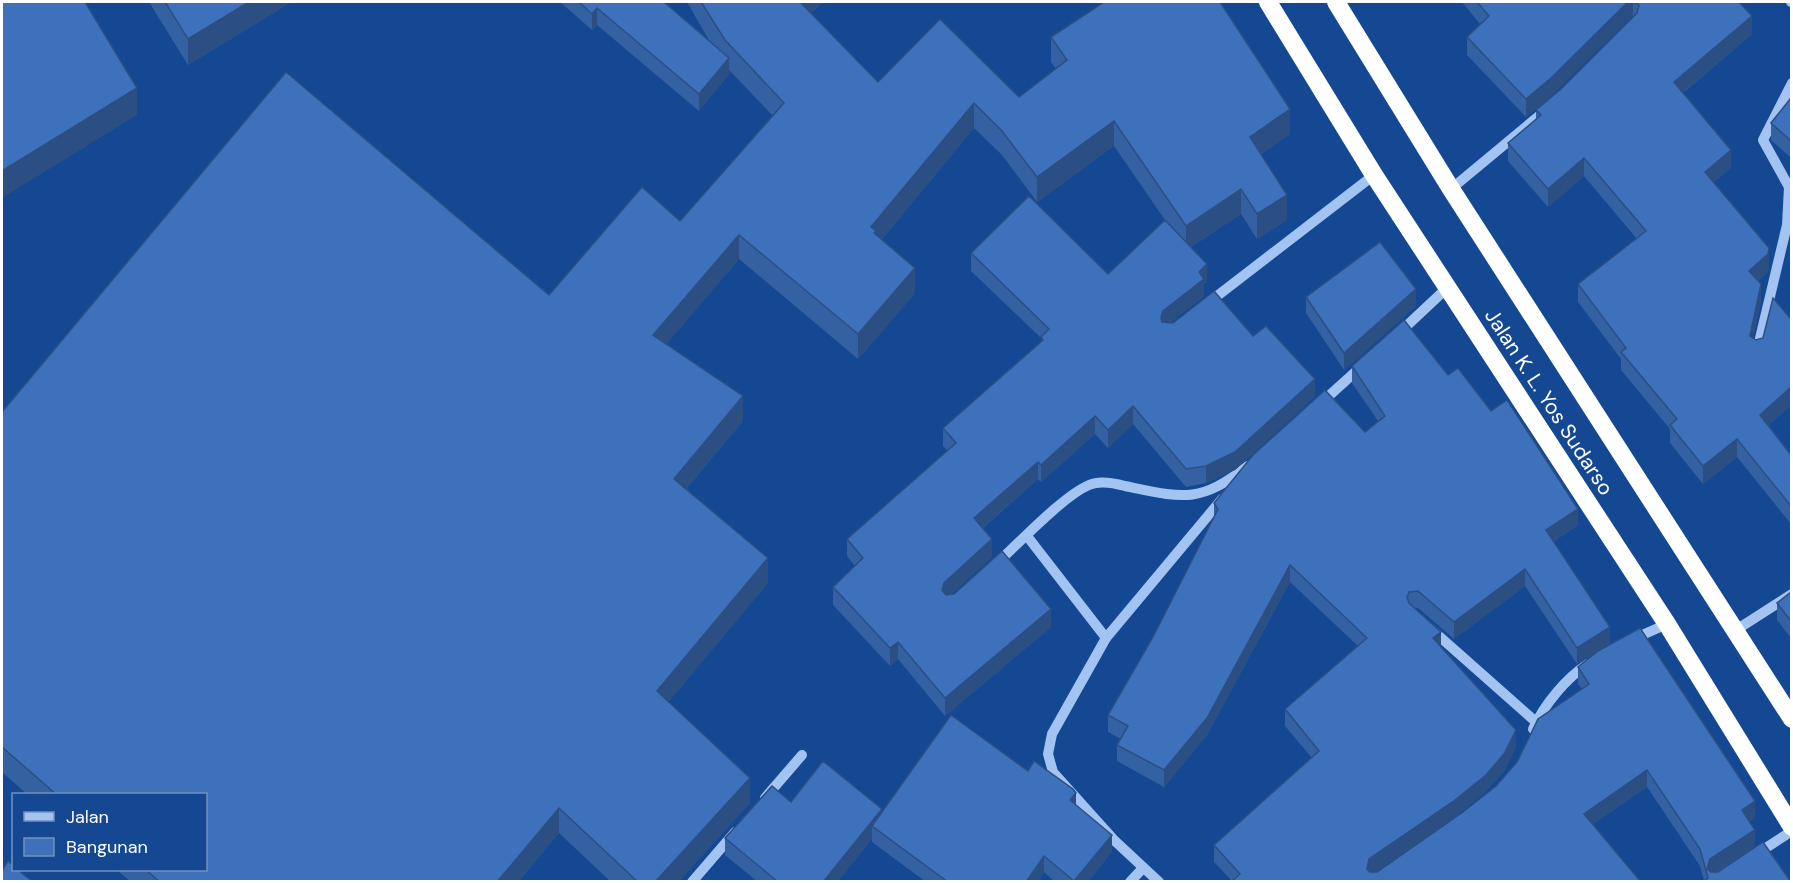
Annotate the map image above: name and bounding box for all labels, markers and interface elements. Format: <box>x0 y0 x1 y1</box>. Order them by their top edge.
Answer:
street label: Jalan K. L. Yos Sudarso <box>1478 303 1620 501</box>
legend <box>12 793 207 871</box>
text: Jalan <box>66 805 109 829</box>
text: Bangunan <box>66 835 148 859</box>

